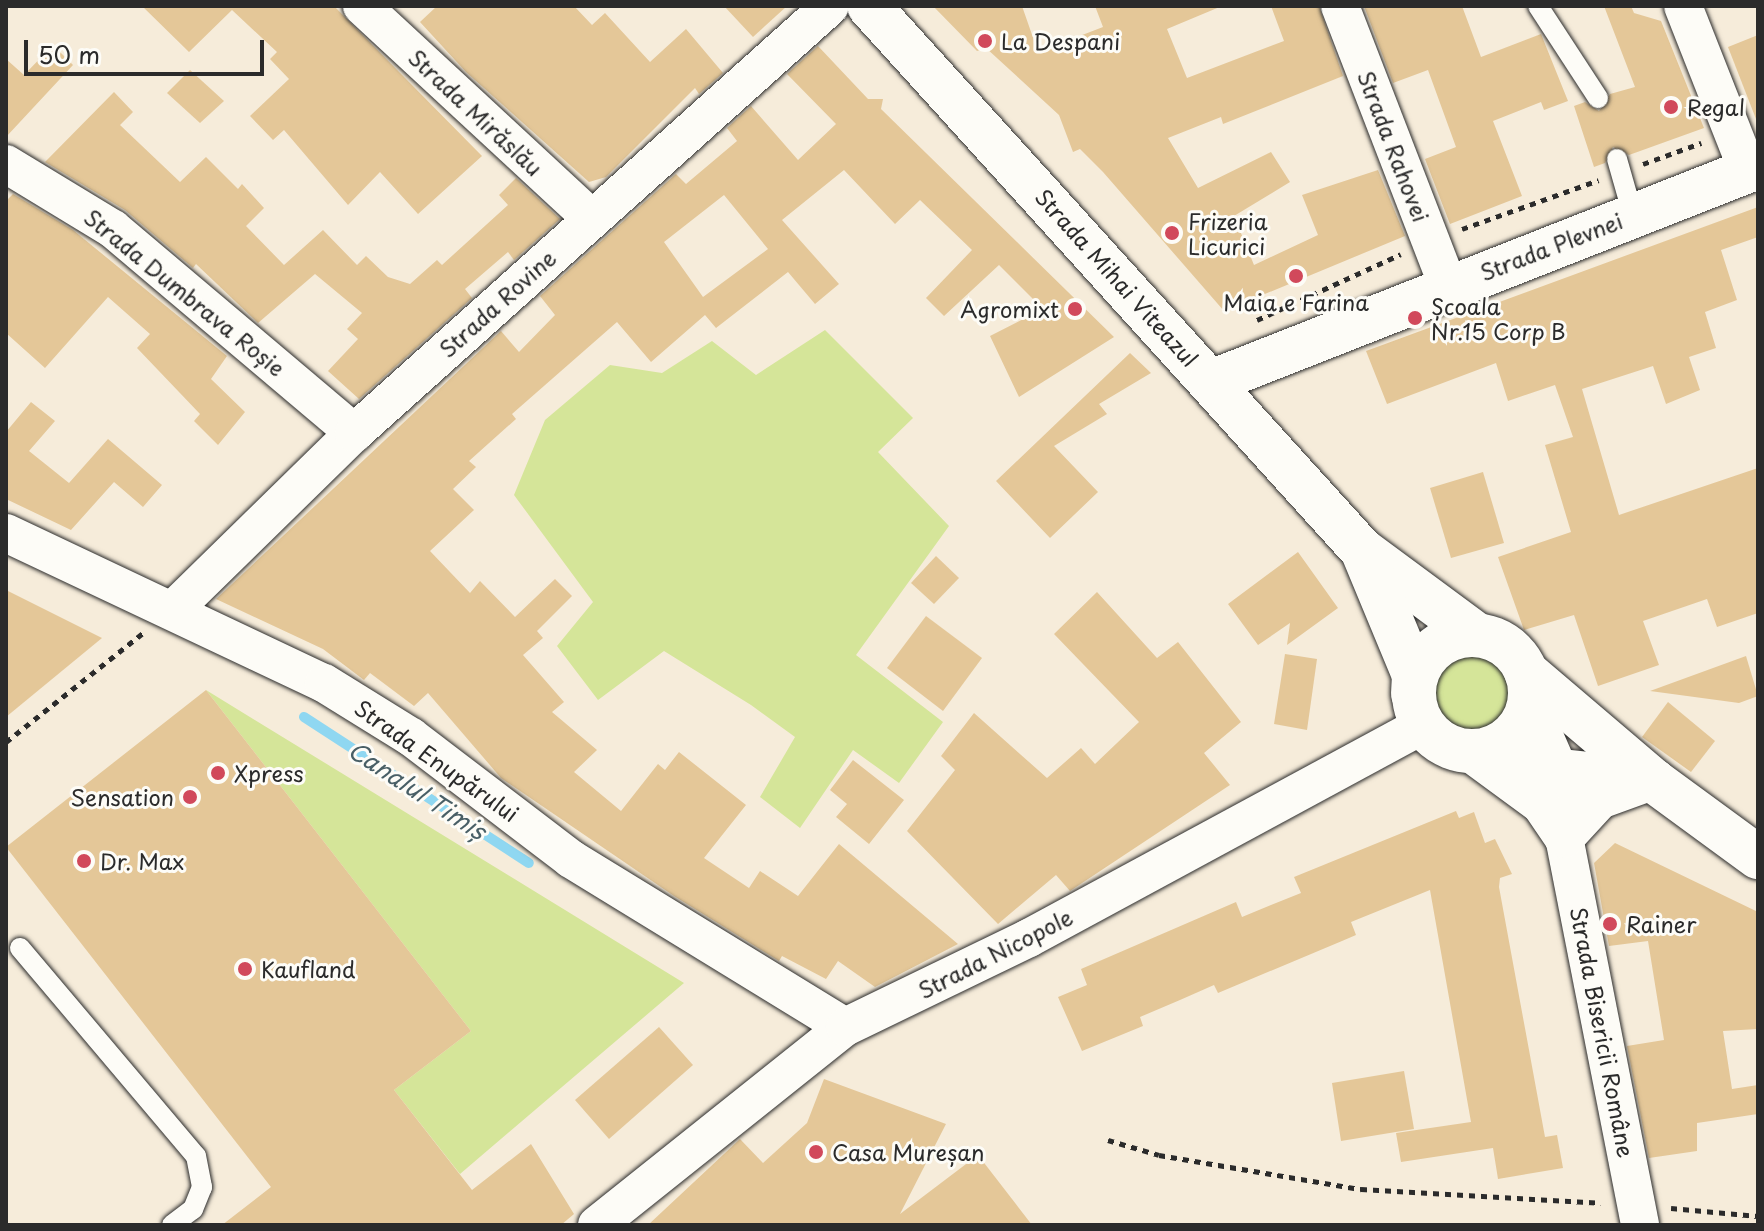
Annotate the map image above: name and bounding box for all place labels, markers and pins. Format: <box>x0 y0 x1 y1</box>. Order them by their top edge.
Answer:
place label: La Despani <box>1001 28 1121 54</box>
marker: La Despani <box>976 32 994 50</box>
place label: Regal <box>1687 94 1745 120</box>
marker: Regal <box>1662 98 1680 116</box>
place label: Frizeria Licurici <box>1188 207 1268 258</box>
marker: Frizeria Licurici <box>1163 224 1181 242</box>
marker: Maia e Farina <box>1287 267 1305 285</box>
place label: Maia e Farina <box>1222 289 1370 315</box>
place label: Școala Nr.15 Corp B <box>1431 292 1567 344</box>
place label: Agromixt <box>960 296 1059 322</box>
marker: Agromixt <box>1066 300 1084 318</box>
marker: Școala Nr.15 Corp B <box>1406 309 1424 327</box>
place label: Xpress <box>234 760 304 786</box>
marker: Xpress <box>209 764 227 782</box>
place label: Sensation <box>71 784 174 810</box>
marker: Sensation <box>181 788 199 806</box>
place label: Dr. Max <box>100 848 185 874</box>
marker: Dr. Max <box>75 852 93 870</box>
place label: Rainer <box>1626 911 1696 937</box>
marker: Rainer <box>1601 915 1619 933</box>
place label: Kaufland <box>261 956 355 982</box>
marker: Kaufland <box>236 960 254 978</box>
place label: Casa Mureșan <box>832 1139 983 1165</box>
marker: Casa Mureșan <box>807 1143 825 1161</box>

